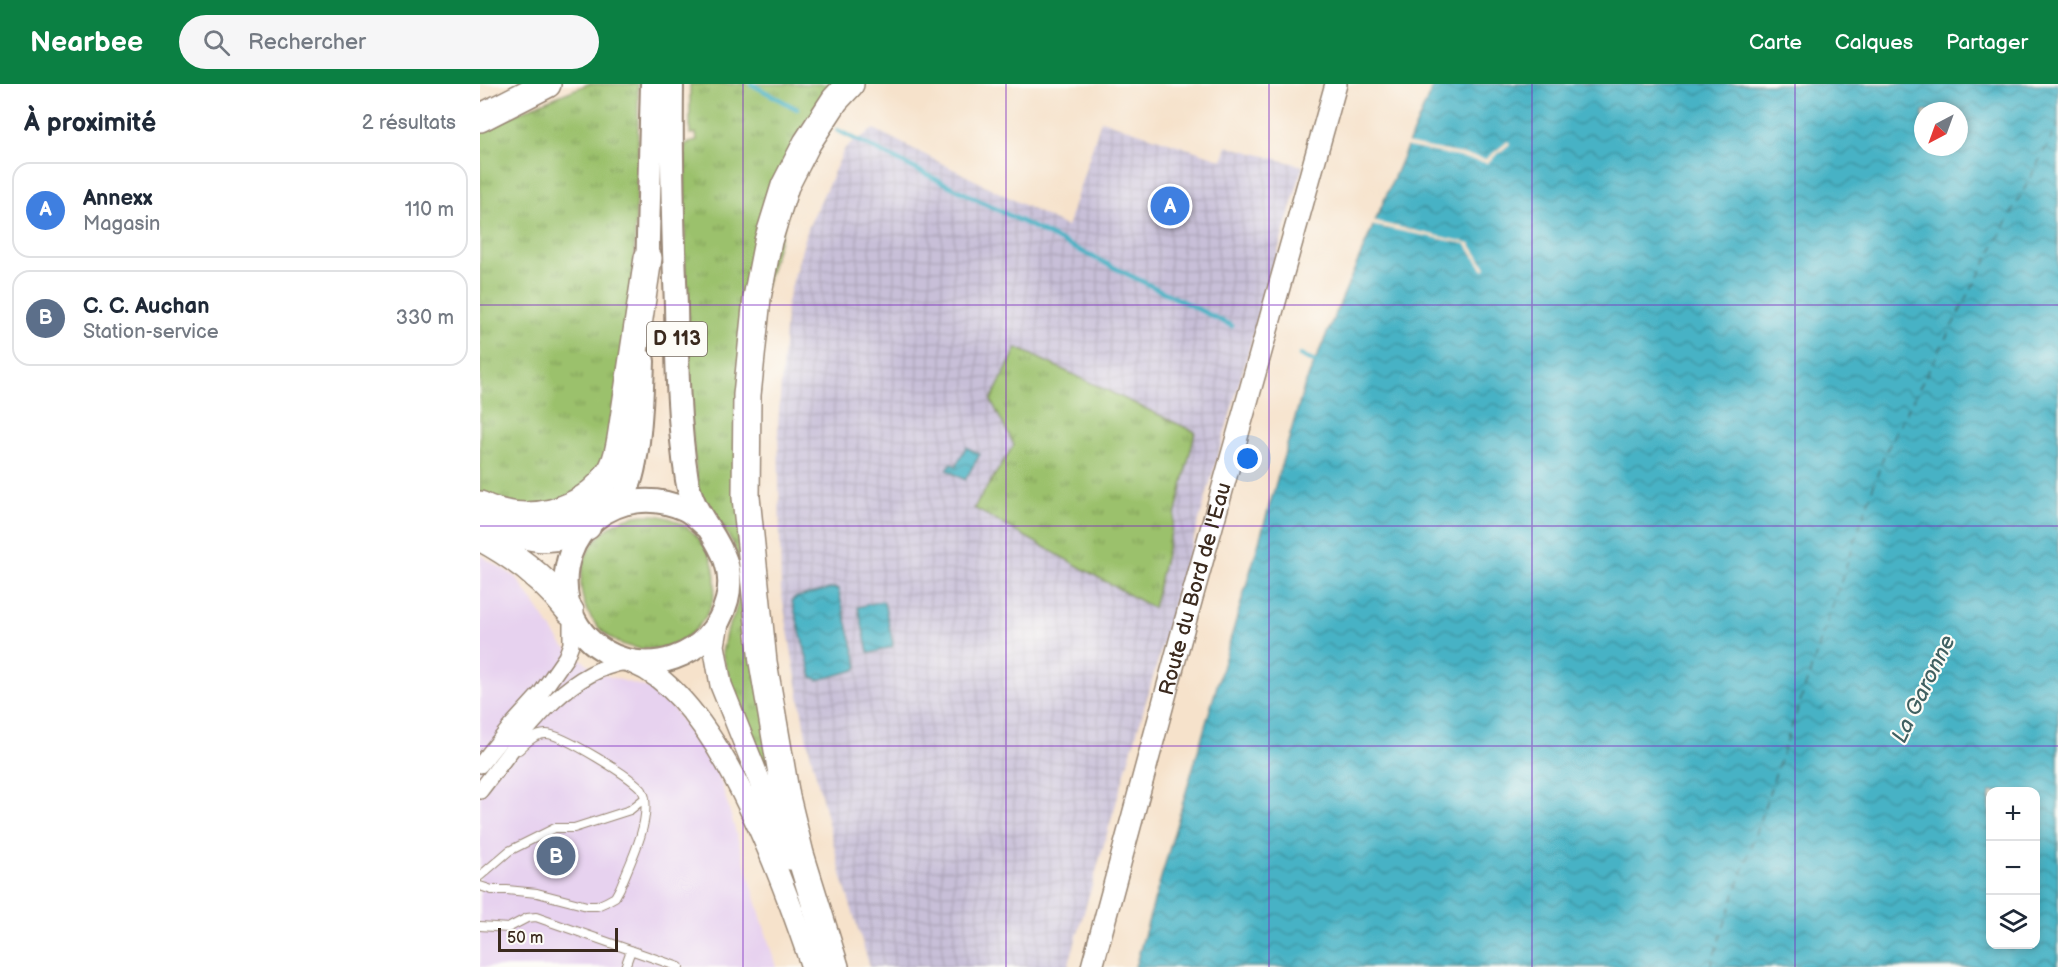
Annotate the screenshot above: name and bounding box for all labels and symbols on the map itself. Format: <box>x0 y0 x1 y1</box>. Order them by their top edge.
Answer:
north arrow <box>1914 102 1968 156</box>
pin: A <box>1150 184 1190 228</box>
road number: D 113 <box>647 322 707 356</box>
your location <box>1233 444 1262 473</box>
street label: Route du Bord de l'Eau <box>1153 479 1236 698</box>
water label: La Garonne <box>1886 630 1962 747</box>
pin: B <box>536 834 576 878</box>
scale bar <box>498 925 618 952</box>

